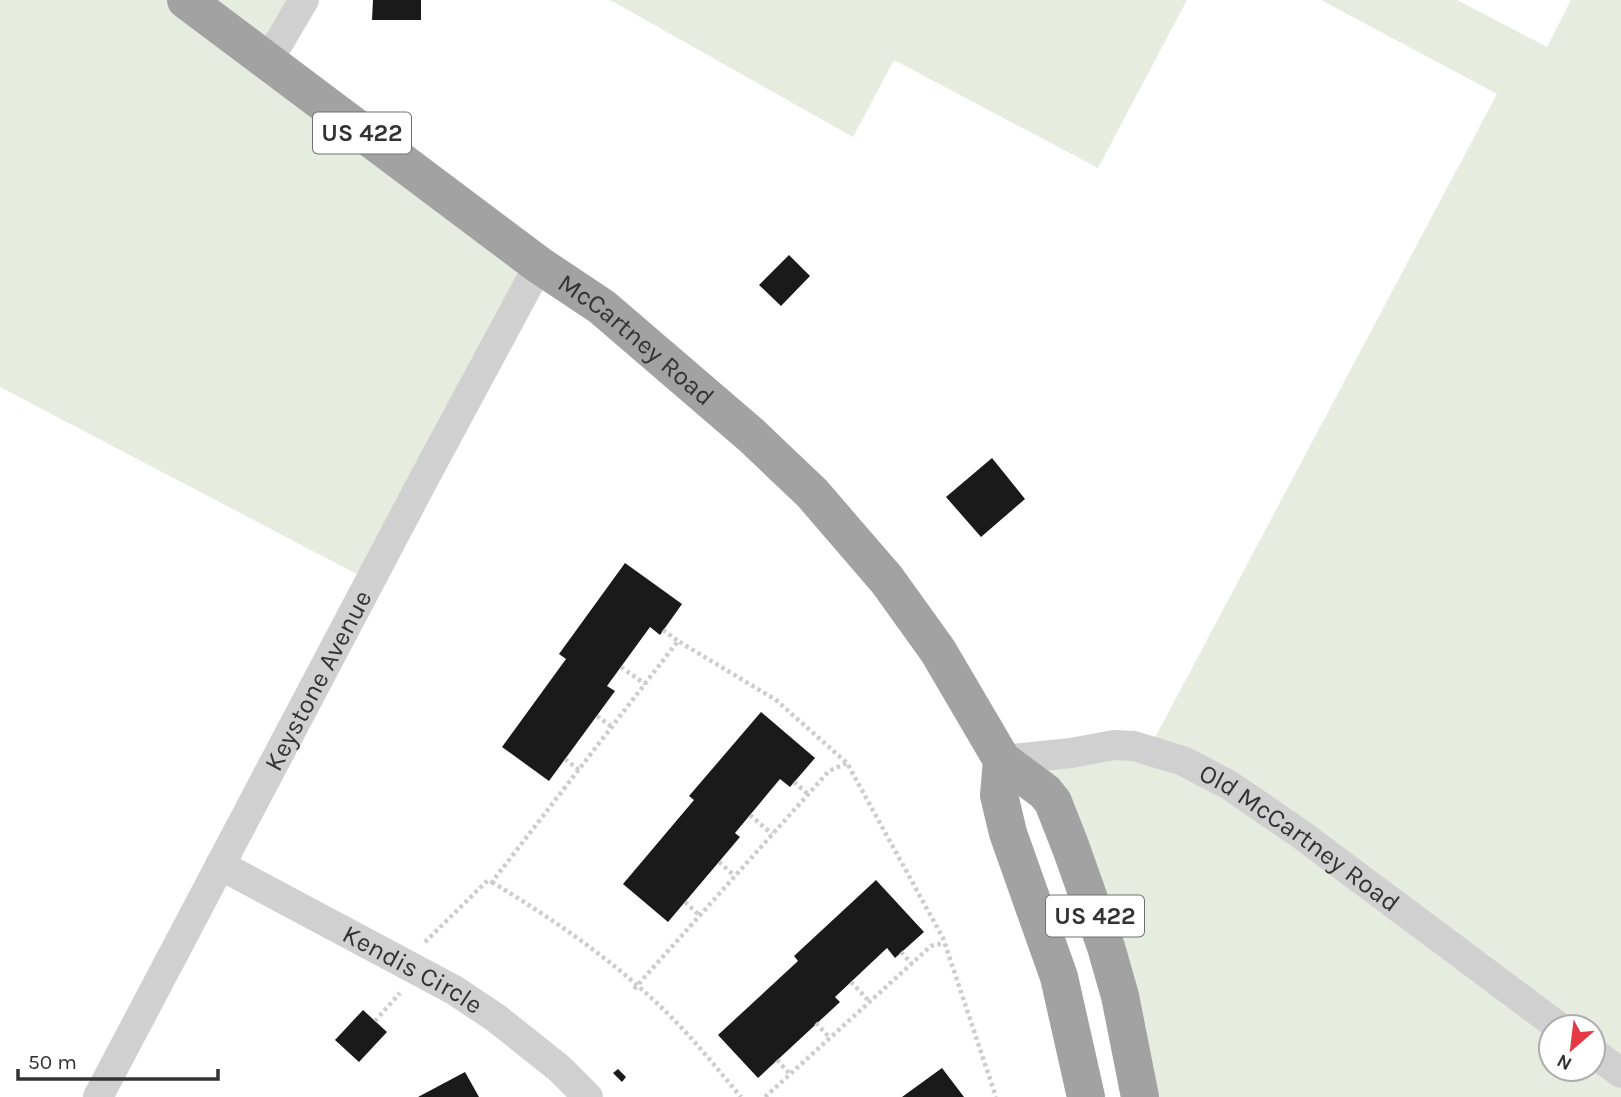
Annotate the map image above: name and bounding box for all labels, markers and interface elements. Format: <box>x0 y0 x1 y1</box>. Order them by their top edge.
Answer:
road number: US 422 <box>313 113 411 154</box>
street label: McCartney Road <box>552 267 720 412</box>
street label: Keystone Avenue <box>258 585 378 776</box>
street label: Old McCartney Road <box>1194 757 1406 919</box>
road number: US 422 <box>1046 896 1144 936</box>
street label: Kendis Circle <box>337 918 488 1021</box>
north arrow <box>1537 1013 1607 1083</box>
scale bar <box>18 1038 217 1082</box>
text: N <box>1553 1049 1576 1075</box>
text: 50 m <box>28 1050 77 1074</box>

